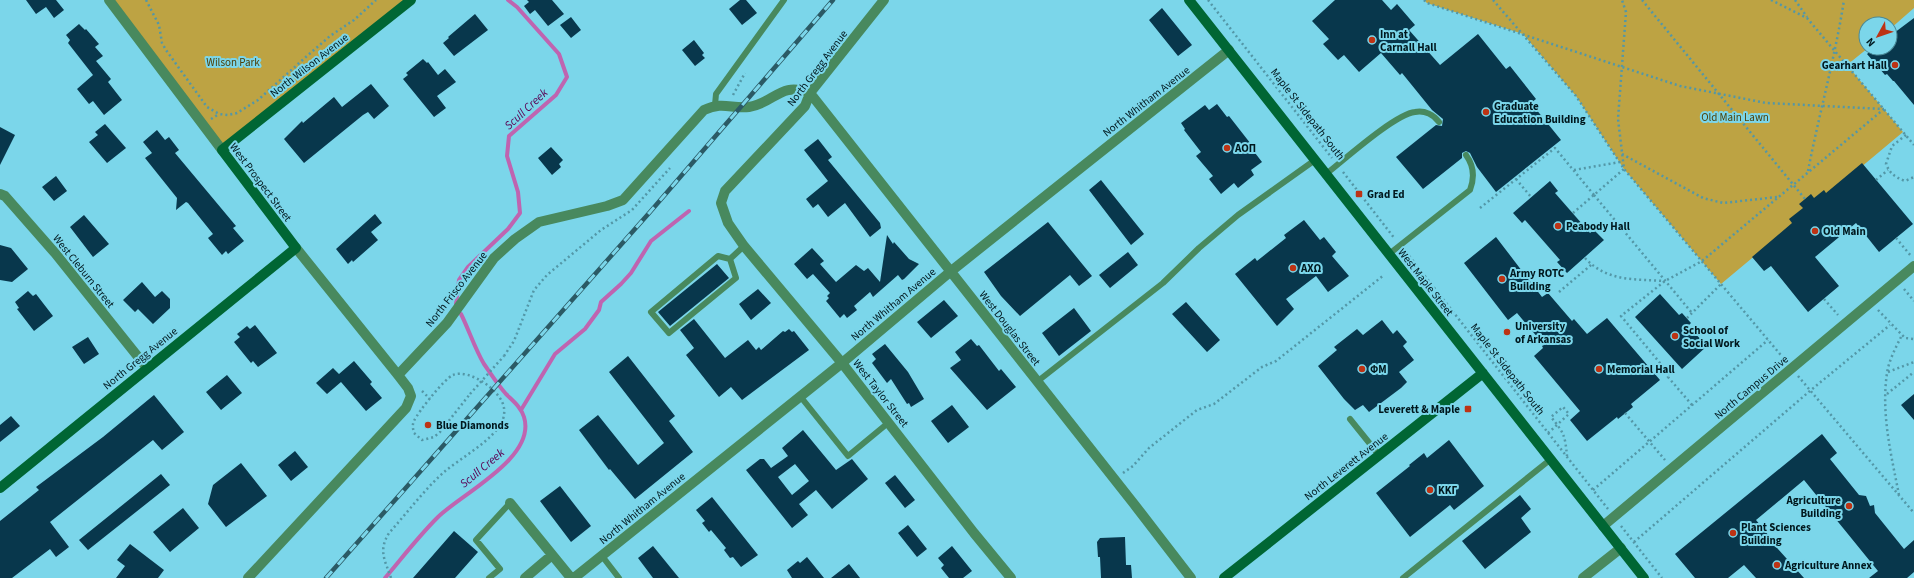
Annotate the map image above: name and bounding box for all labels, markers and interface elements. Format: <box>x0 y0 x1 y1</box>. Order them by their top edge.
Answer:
north arrow <box>1858 16 1898 56</box>
street label: North Gregg Avenue <box>784 27 851 109</box>
place label: Inn at Carnall Hall <box>1380 27 1438 55</box>
street label: North Wilson Avenue <box>267 30 352 101</box>
text: N <box>1863 34 1879 50</box>
marker: Inn at Carnall Hall <box>1367 35 1377 45</box>
park label: Wilson Park <box>206 55 260 70</box>
place label: Gearhart Hall <box>1822 58 1888 73</box>
marker: Gearhart Hall <box>1890 60 1900 70</box>
street label: North Whitham Avenue <box>1100 62 1193 140</box>
street label: Maple St Sidepath South <box>1267 65 1348 163</box>
water label: Scull Creek <box>501 85 552 134</box>
place label: Graduate Education Building <box>1494 99 1586 127</box>
marker: Graduate Education Building <box>1481 107 1491 117</box>
park label: Old Main Lawn <box>1701 110 1769 125</box>
street label: West Prospect Street <box>226 140 295 225</box>
place label: ΑΟΠ <box>1234 141 1256 156</box>
marker: ΑΟΠ <box>1222 143 1232 153</box>
place label: Grad Ed <box>1367 187 1405 202</box>
marker: Grad Ed <box>1354 189 1364 199</box>
place label: Peabody Hall <box>1566 219 1631 234</box>
marker: Peabody Hall <box>1553 221 1563 231</box>
place label: Old Main <box>1823 224 1866 239</box>
marker: Old Main <box>1810 226 1820 236</box>
street label: West Cleburn Street <box>49 231 118 311</box>
street label: West Maple Street <box>1394 245 1457 319</box>
street label: North Frisco Avenue <box>422 248 491 330</box>
place label: ΑΧΩ <box>1300 261 1321 276</box>
marker: ΑΧΩ <box>1288 263 1298 273</box>
street label: North Whitham Avenue <box>848 264 939 344</box>
place label: Army ROTC Building <box>1509 266 1565 294</box>
marker: Army ROTC Building <box>1497 274 1507 284</box>
street label: West Douglas Street <box>976 288 1044 369</box>
place label: University of Arkansas <box>1515 319 1571 347</box>
street label: Maple St Sidepath South <box>1467 320 1548 418</box>
street label: North Gregg Avenue <box>100 323 181 393</box>
place label: School of Social Work <box>1683 323 1740 351</box>
marker: University of Arkansas <box>1502 327 1512 337</box>
marker: School of Social Work <box>1670 331 1680 341</box>
street label: North Campus Drive <box>1711 352 1792 423</box>
street label: West Taylor Street <box>849 356 912 431</box>
place label: ΦΜ <box>1370 362 1387 377</box>
place label: Memorial Hall <box>1607 362 1676 377</box>
marker: ΦΜ <box>1357 364 1367 374</box>
marker: Memorial Hall <box>1594 364 1604 374</box>
place label: Leverett & Maple <box>1378 402 1460 417</box>
marker: Leverett & Maple <box>1463 404 1473 414</box>
place label: Blue Diamonds <box>436 418 509 433</box>
marker: Blue Diamonds <box>423 420 433 430</box>
street label: North Leverett Avenue <box>1301 429 1392 504</box>
water label: Scull Creek <box>456 444 509 492</box>
street label: North Whitham Avenue <box>596 469 689 548</box>
place label: ΚΚΓ <box>1438 483 1458 498</box>
marker: ΚΚΓ <box>1425 485 1435 495</box>
place label: Agriculture Building <box>1785 493 1841 521</box>
marker: Agriculture Building <box>1844 501 1854 511</box>
place label: Plant Sciences Building <box>1741 520 1811 548</box>
marker: Plant Sciences Building <box>1728 528 1738 538</box>
place label: Agriculture Annex <box>1784 558 1872 573</box>
marker: Agriculture Annex <box>1772 560 1782 570</box>

